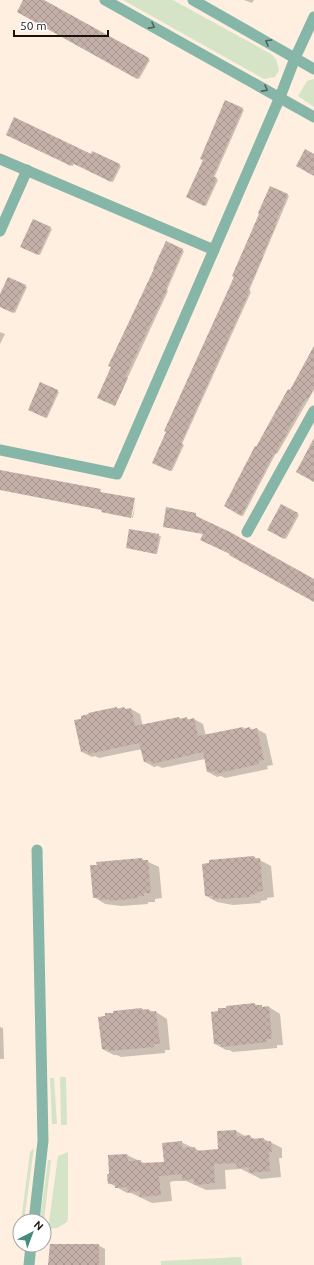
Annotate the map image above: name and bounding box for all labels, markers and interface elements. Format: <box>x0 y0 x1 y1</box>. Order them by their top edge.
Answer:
scale bar <box>14 12 108 38</box>
text: 50 m <box>20 19 47 32</box>
one-way arrow <box>148 21 155 28</box>
one-way arrow <box>265 40 272 47</box>
one-way arrow <box>261 85 268 92</box>
north arrow <box>12 1213 52 1253</box>
text: N <box>32 1218 46 1233</box>

